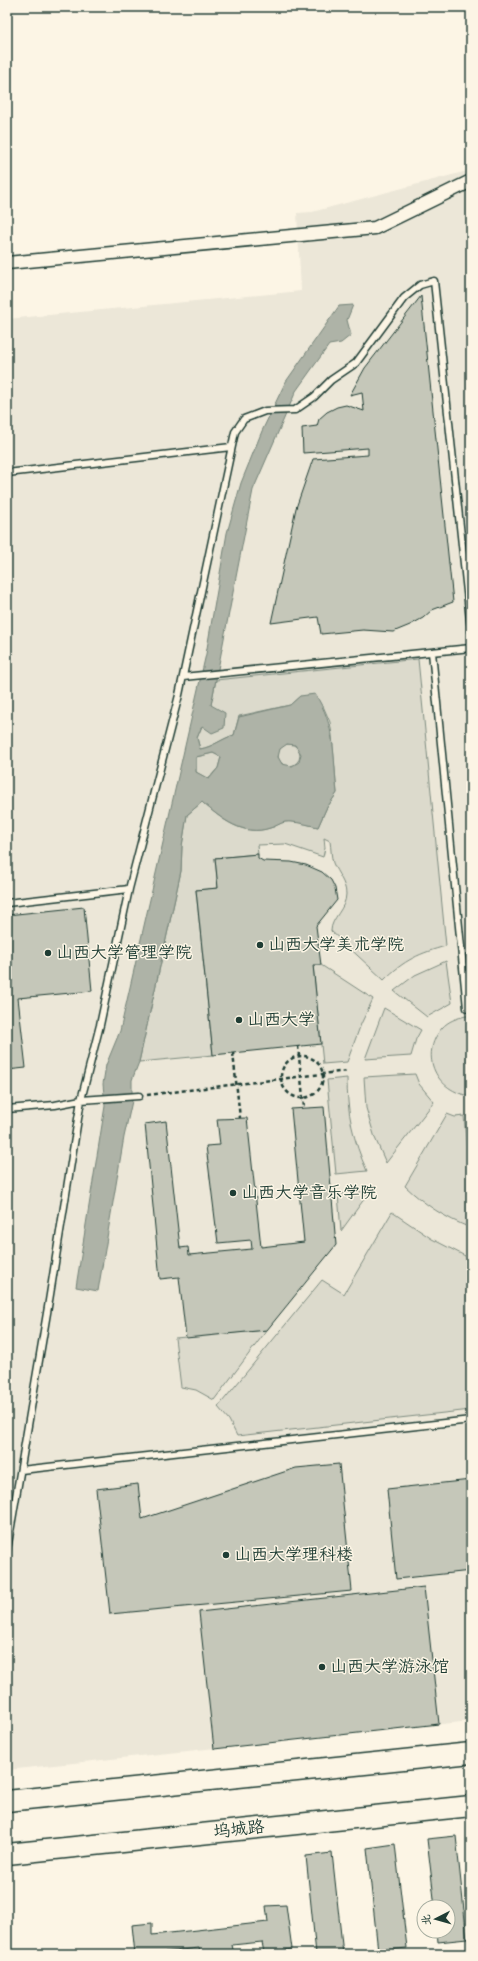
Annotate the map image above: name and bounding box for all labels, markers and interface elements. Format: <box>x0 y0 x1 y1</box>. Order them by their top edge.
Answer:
place label: 山西大学美术学院 <box>268 933 404 958</box>
marker: 山西大学美术学院 <box>255 940 265 950</box>
place label: 山西大学管理学院 <box>56 941 192 966</box>
marker: 山西大学管理学院 <box>43 948 53 958</box>
place label: 山西大学 <box>247 1008 315 1033</box>
marker: 山西大学 <box>234 1015 244 1025</box>
place label: 山西大学音乐学院 <box>241 1181 377 1206</box>
marker: 山西大学音乐学院 <box>228 1188 238 1198</box>
place label: 山西大学理科楼 <box>234 1543 353 1568</box>
marker: 山西大学理科楼 <box>221 1550 231 1560</box>
place label: 山西大学游泳馆 <box>330 1655 449 1680</box>
marker: 山西大学游泳馆 <box>317 1662 327 1672</box>
street label: 坞城路 <box>212 1815 266 1845</box>
north arrow <box>416 1899 456 1939</box>
text: 北 <box>419 1914 436 1926</box>

